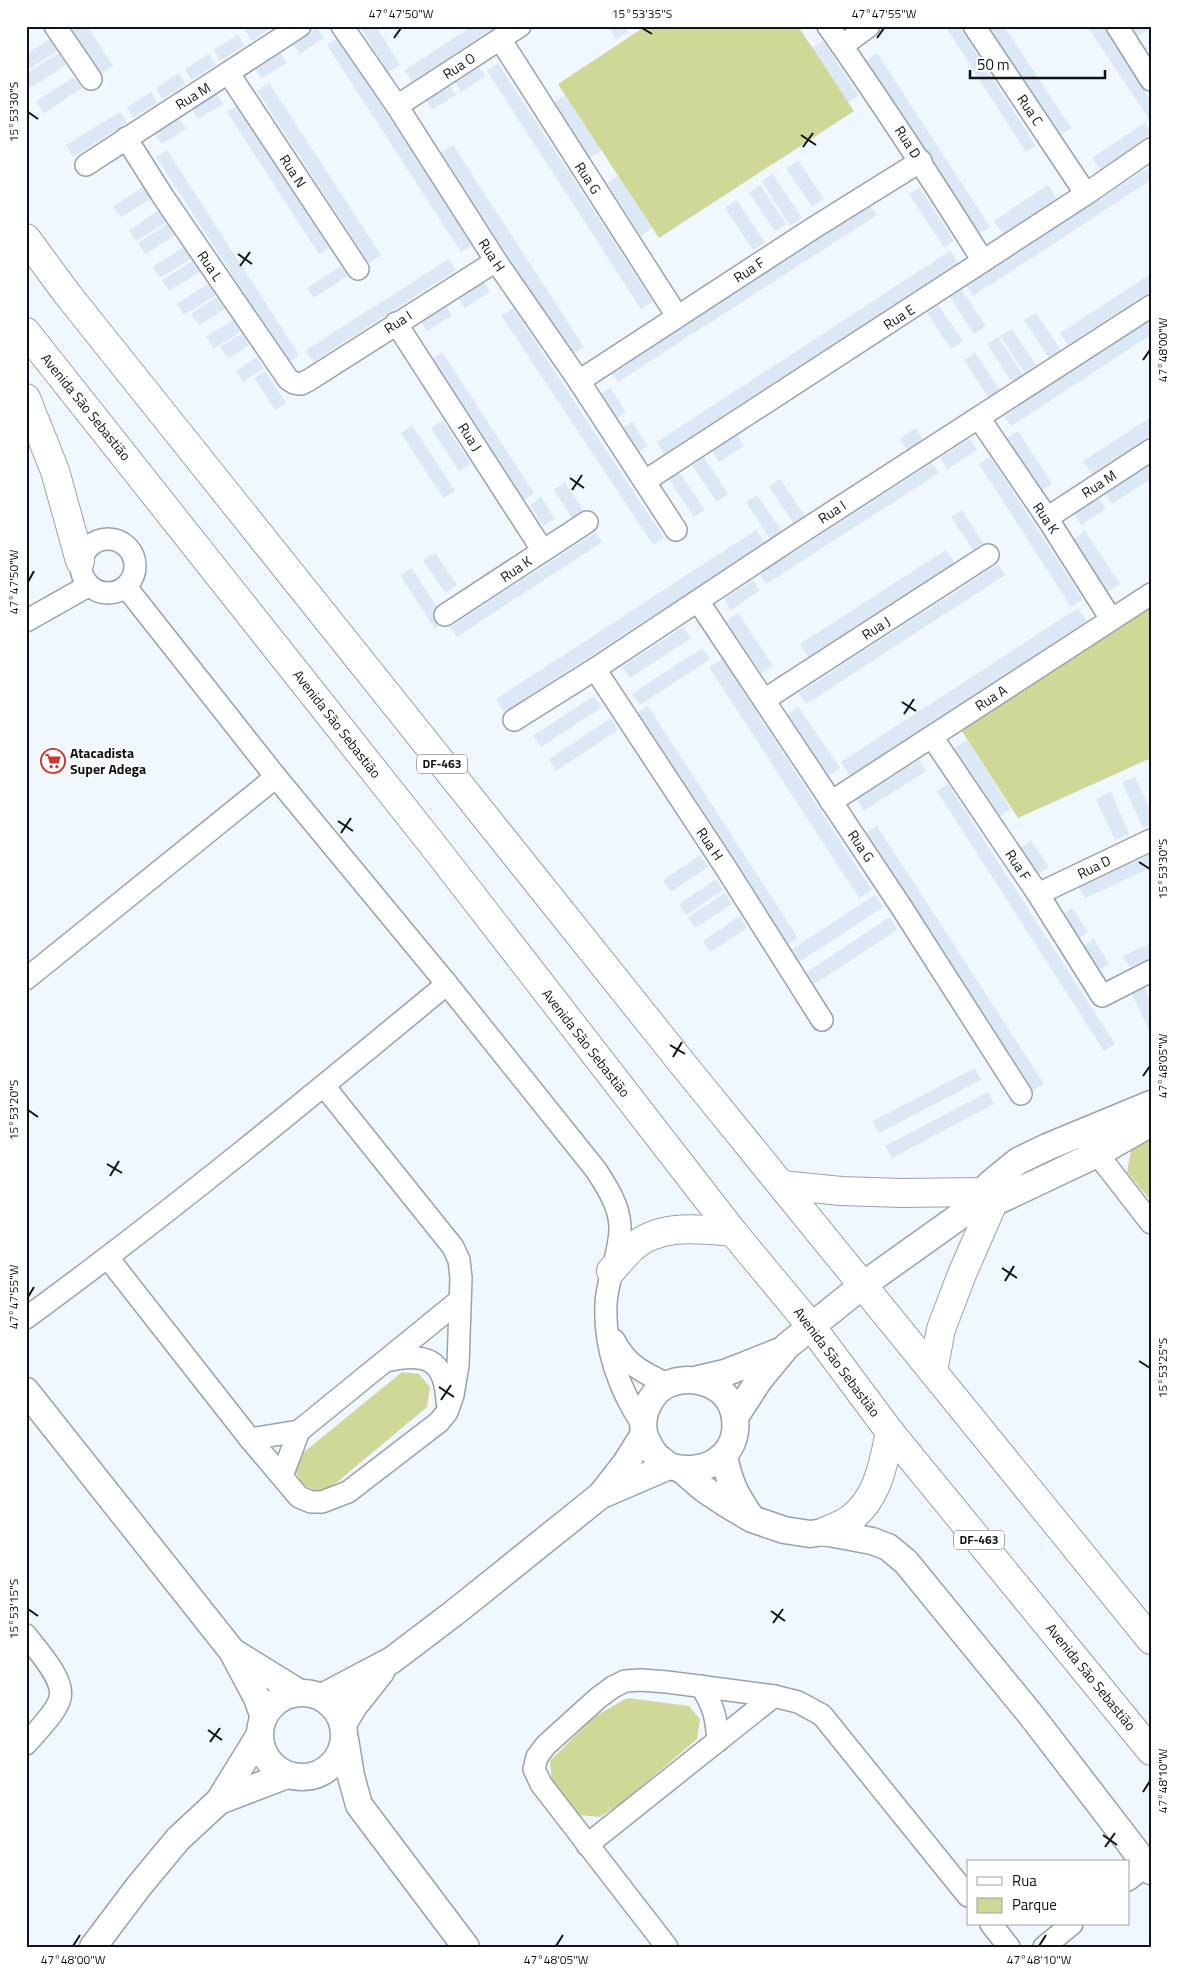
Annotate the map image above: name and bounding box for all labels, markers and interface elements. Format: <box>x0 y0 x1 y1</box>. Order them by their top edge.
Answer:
text: 47°47'50"W <box>369 4 434 23</box>
text: 15°53'35"S <box>612 4 672 23</box>
text: 47°47'55"W <box>852 4 917 23</box>
street label: Rua O <box>438 47 479 84</box>
scale bar <box>970 48 1104 80</box>
text: 50 m <box>977 53 1010 76</box>
street label: Rua M <box>171 77 214 115</box>
text: 15°53'30"S <box>4 82 23 142</box>
street label: Rua C <box>1012 90 1049 130</box>
street label: Rua D <box>890 121 927 162</box>
street label: Rua N <box>275 150 312 191</box>
street label: Rua G <box>570 157 607 198</box>
street label: Rua H <box>474 234 511 275</box>
street label: Rua L <box>193 246 228 285</box>
street label: Rua F <box>729 252 768 288</box>
street label: Rua E <box>879 298 919 335</box>
street label: Rua I <box>380 305 416 338</box>
text: 47°48'00"W <box>1153 317 1172 382</box>
street label: Avenida São Sebastião <box>36 348 136 465</box>
street label: Rua J <box>453 418 487 455</box>
street label: Rua M <box>1077 464 1120 503</box>
street label: Rua I <box>814 495 850 528</box>
street label: Rua K <box>1028 498 1065 538</box>
text: 47°47'50"W <box>4 549 23 614</box>
street label: Rua K <box>496 550 536 587</box>
street label: Rua J <box>857 611 894 645</box>
street label: Avenida São Sebastião <box>288 665 387 783</box>
street label: Rua A <box>971 679 1011 716</box>
place label: Atacadista Super Adega <box>70 742 146 779</box>
supermarket icon: Atacadista Super Adega <box>40 748 66 774</box>
road number: DF-463 <box>417 754 467 774</box>
street label: Rua H <box>692 823 729 864</box>
street label: Rua G <box>843 825 880 866</box>
text: 15°53'30"S <box>1153 839 1172 899</box>
street label: Rua F <box>1000 845 1036 884</box>
street label: Rua D <box>1073 849 1114 884</box>
street label: Avenida São Sebastião <box>537 984 636 1102</box>
text: 47°48'05"W <box>1153 1033 1172 1098</box>
text: 15°53'20"S <box>4 1080 23 1140</box>
text: 47°47'55"W <box>4 1264 23 1329</box>
street label: Avenida São Sebastião <box>789 1302 886 1421</box>
text: 15°53'25"S <box>1153 1338 1172 1398</box>
road number: DF-463 <box>954 1530 1004 1550</box>
text: 15°53'15"S <box>4 1579 23 1639</box>
street label: Avenida São Sebastião <box>1041 1618 1141 1735</box>
text: 47°48'10"W <box>1153 1748 1172 1813</box>
legend <box>967 1860 1130 1926</box>
text: Rua <box>1012 1869 1037 1892</box>
text: Parque <box>1012 1893 1057 1916</box>
text: 47°48'00"W <box>41 1950 106 1969</box>
text: 47°48'05"W <box>524 1950 589 1969</box>
text: 47°48'10"W <box>1007 1950 1072 1969</box>

